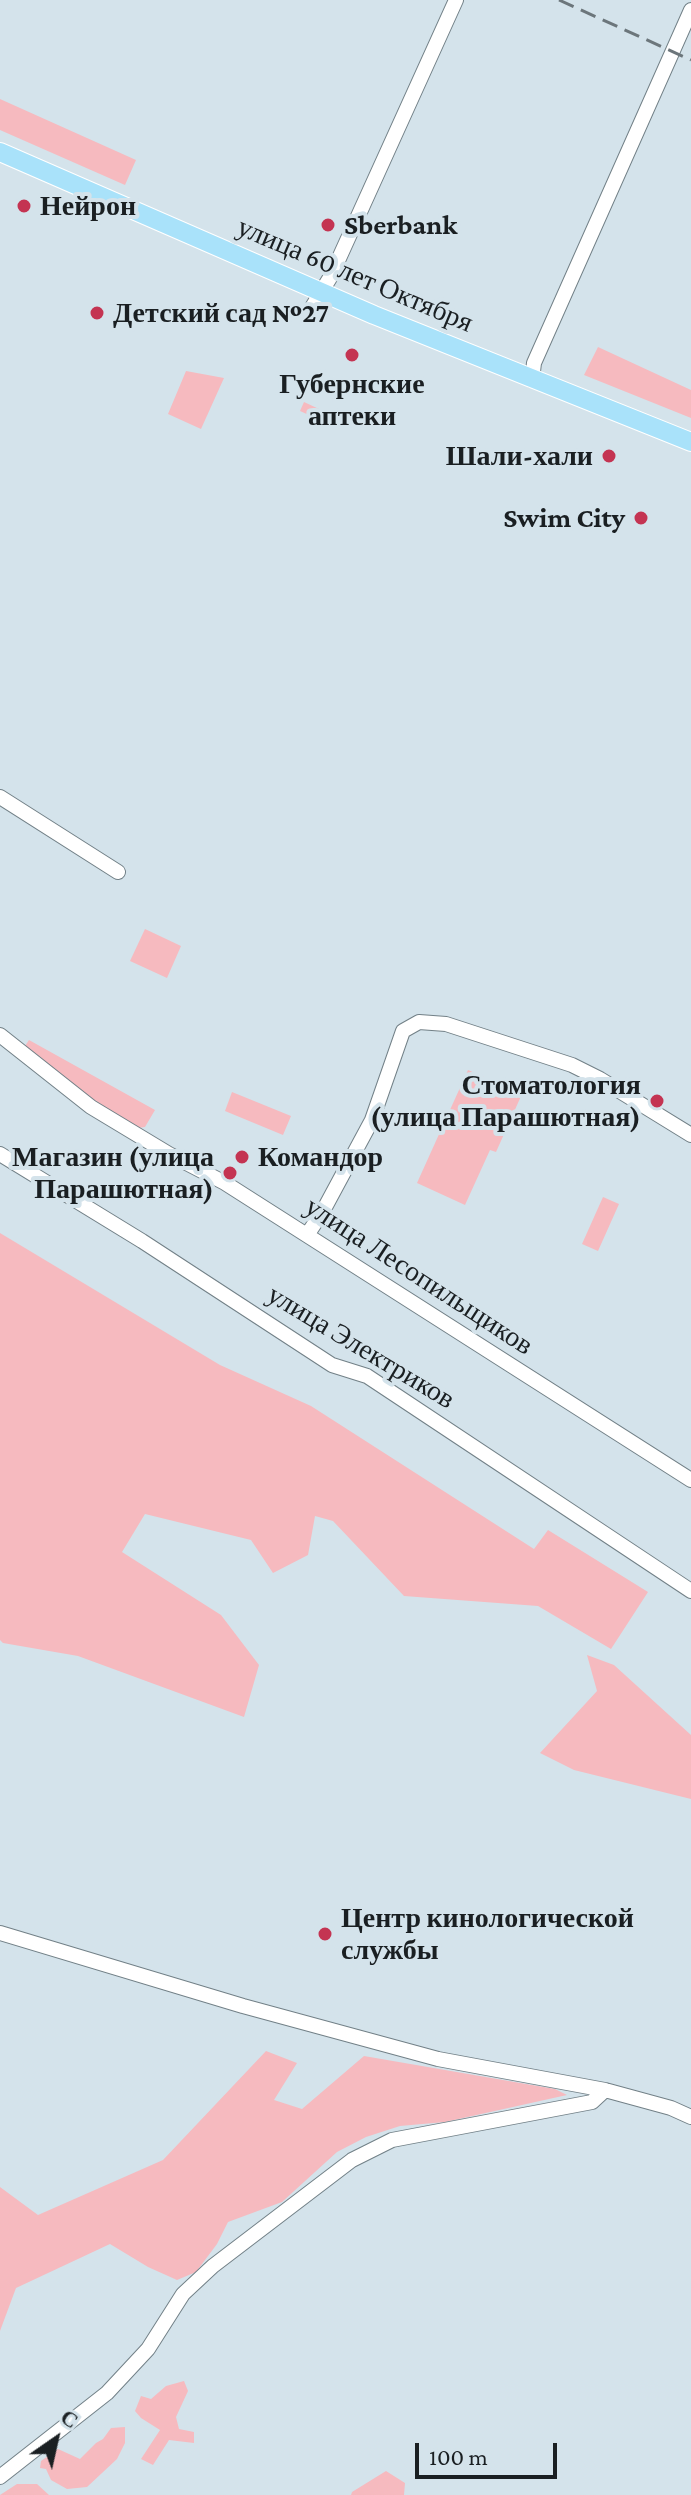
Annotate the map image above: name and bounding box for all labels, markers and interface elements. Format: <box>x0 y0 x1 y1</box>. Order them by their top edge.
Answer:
place label: Нейрон <box>40 189 136 223</box>
marker: Нейрон <box>15 197 33 215</box>
place label: Sberbank <box>344 208 457 242</box>
street label: улица 60 лет Октября <box>232 210 478 340</box>
marker: Sberbank <box>319 216 337 234</box>
place label: Детский сад №27 <box>113 296 329 330</box>
marker: Детский сад №27 <box>88 304 106 322</box>
marker: Губернские аптеки <box>343 346 361 364</box>
place label: Губернские аптеки <box>279 367 425 433</box>
place label: Шали-хали <box>446 439 593 473</box>
marker: Шали-хали <box>600 447 618 465</box>
place label: Swim City <box>503 501 625 535</box>
marker: Swim City <box>632 509 650 527</box>
place label: Стоматология (улица Парашютная) <box>370 1068 641 1134</box>
marker: Стоматология (улица Парашютная) <box>648 1092 666 1110</box>
place label: Магазин (улица Парашютная) <box>12 1140 214 1206</box>
place label: Командор <box>258 1140 383 1174</box>
marker: Командор <box>233 1148 251 1166</box>
marker: Магазин (улица Парашютная) <box>221 1164 239 1182</box>
street label: улица Лесопильщиков <box>299 1190 539 1362</box>
street label: улица Электриков <box>261 1278 461 1416</box>
place label: Центр кинологической службы <box>341 1901 634 1967</box>
marker: Центр кинологической службы <box>316 1925 334 1943</box>
north arrow <box>16 2399 96 2479</box>
text: С <box>56 2404 83 2433</box>
scale bar <box>419 2427 561 2477</box>
text: 100 m <box>429 2443 488 2470</box>

